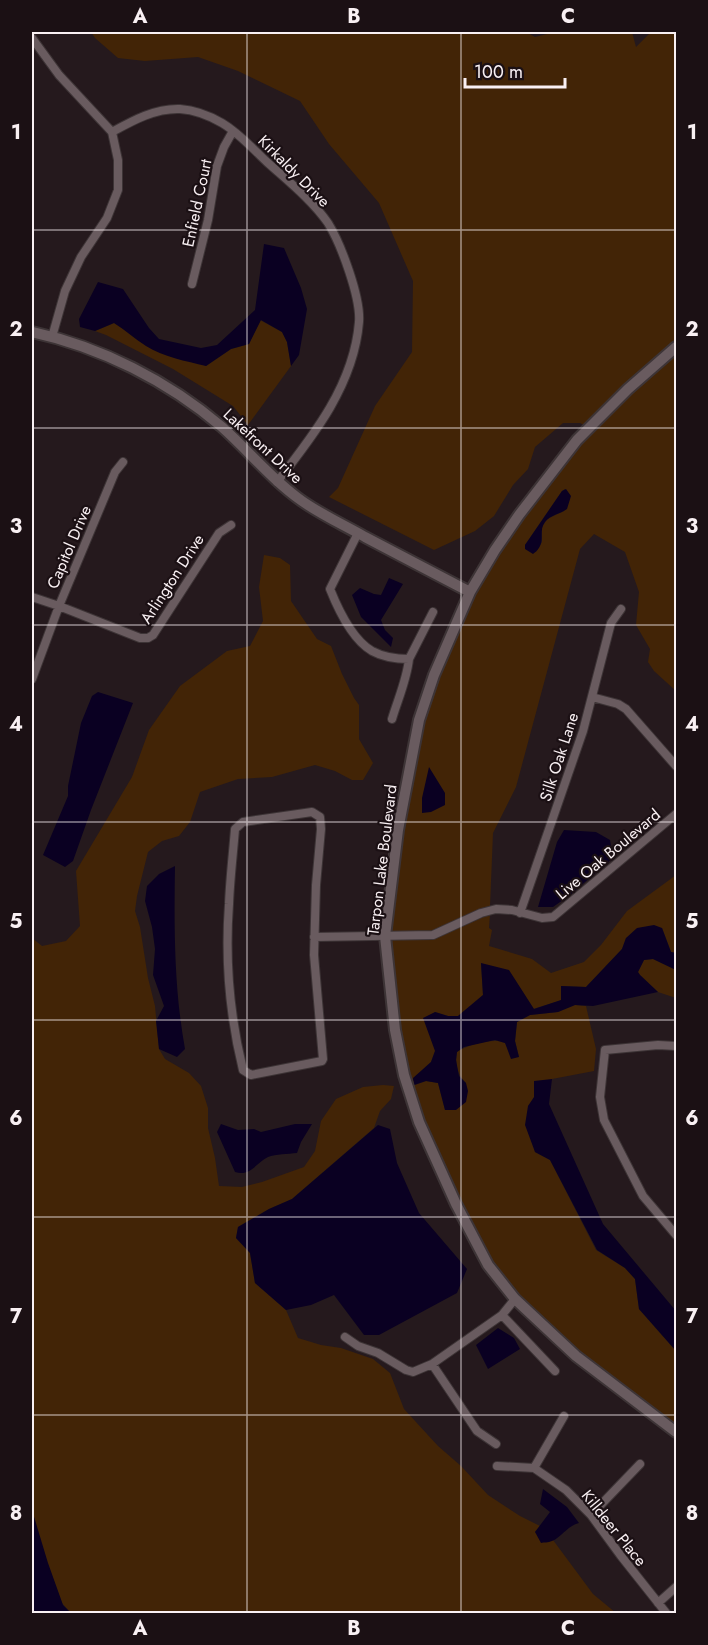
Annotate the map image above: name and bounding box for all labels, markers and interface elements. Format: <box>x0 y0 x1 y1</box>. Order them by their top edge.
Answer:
text: A <box>132 2 148 31</box>
text: B <box>347 2 361 31</box>
text: C <box>561 2 575 31</box>
scale bar <box>465 51 566 89</box>
text: 100 m <box>474 59 523 85</box>
text: 1 <box>11 118 21 147</box>
text: 1 <box>687 118 697 147</box>
street label: Kirkaldy Drive <box>253 130 335 212</box>
street label: Enfield Court <box>176 157 218 249</box>
text: 2 <box>9 315 23 344</box>
text: 2 <box>685 315 699 344</box>
street label: Lakefront Drive <box>218 403 308 489</box>
street label: Capitol Drive <box>41 502 97 592</box>
text: 3 <box>10 512 22 541</box>
text: 3 <box>686 512 698 541</box>
street label: Arlington Drive <box>134 530 210 628</box>
text: 4 <box>9 710 23 739</box>
street label: Silk Oak Lane <box>534 710 584 804</box>
text: 4 <box>685 710 699 739</box>
street label: Tarpon Lake Boulevard <box>361 783 403 937</box>
street label: Live Oak Boulevard <box>551 803 665 905</box>
text: 5 <box>10 907 23 936</box>
text: 5 <box>686 907 699 936</box>
text: 6 <box>9 1104 23 1133</box>
text: 6 <box>685 1104 699 1133</box>
text: 7 <box>10 1302 23 1331</box>
text: 7 <box>686 1302 699 1331</box>
street label: Killdeer Place <box>576 1485 652 1571</box>
text: 8 <box>10 1499 22 1528</box>
text: 8 <box>686 1499 698 1528</box>
text: A <box>132 1614 148 1643</box>
text: B <box>347 1614 361 1643</box>
text: C <box>561 1614 575 1643</box>

